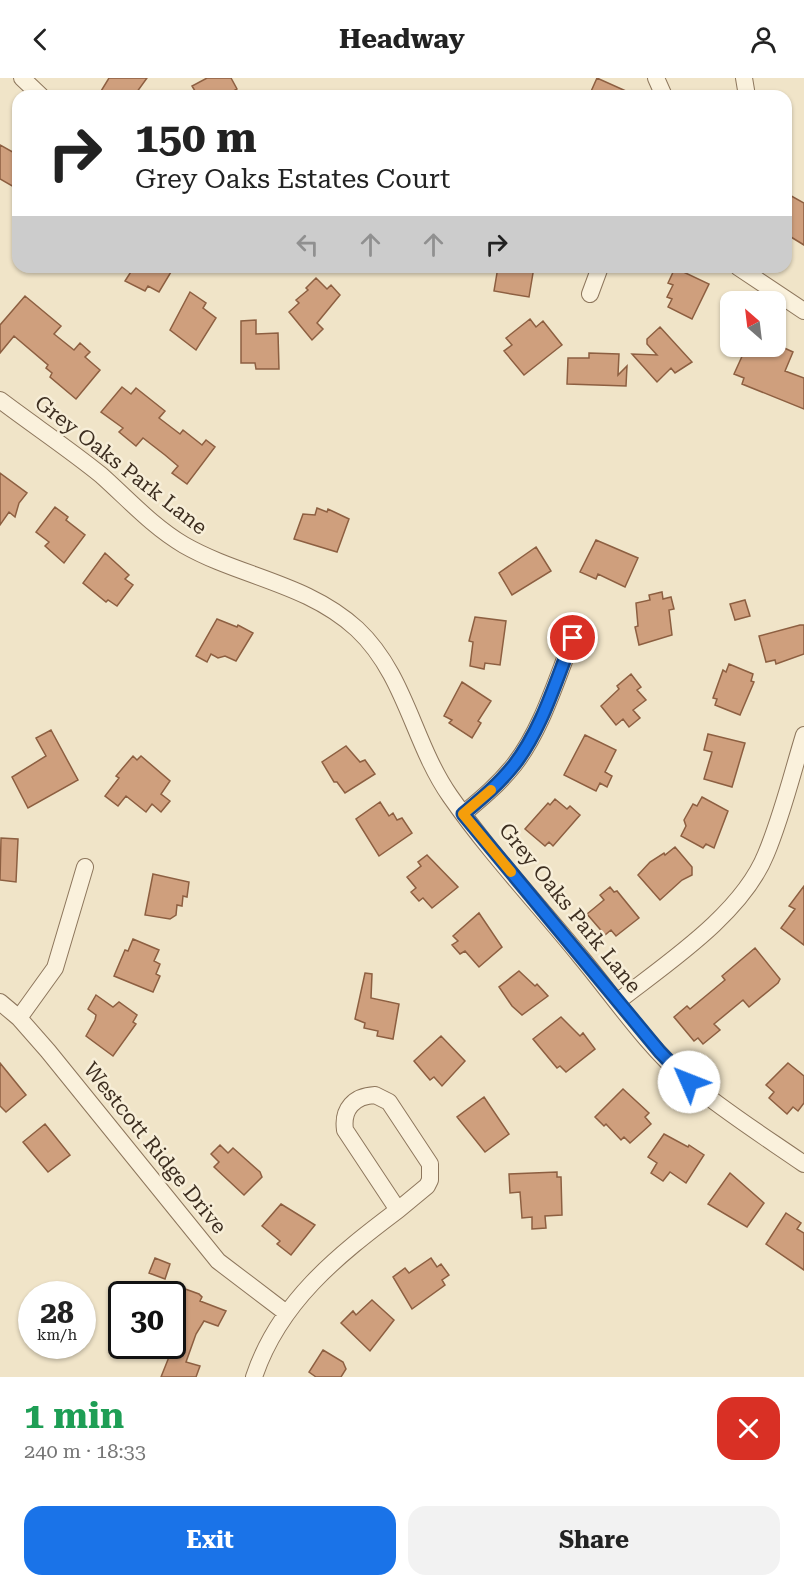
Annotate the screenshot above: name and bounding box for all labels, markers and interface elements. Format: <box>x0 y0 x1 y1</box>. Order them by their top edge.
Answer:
icon: back <box>24 23 57 56</box>
text: Headway <box>339 23 465 55</box>
icon: person <box>747 23 780 56</box>
text: 150 m <box>135 113 257 162</box>
icon: right <box>36 114 114 192</box>
text: Grey Oaks Estates Court <box>135 163 450 195</box>
icon: left <box>291 228 324 261</box>
icon: ahead <box>354 228 387 261</box>
icon: ahead <box>417 228 450 261</box>
icon: right <box>480 228 513 261</box>
north arrow <box>720 291 786 357</box>
map controls <box>720 291 786 357</box>
street label: Grey Oaks Park Lane <box>30 390 212 540</box>
pin <box>547 612 598 663</box>
icon: arrive <box>556 621 589 654</box>
street label: Grey Oaks Park Lane <box>494 818 646 998</box>
position arrow <box>657 1050 721 1114</box>
street label: Westcott Ridge Drive <box>79 1058 231 1238</box>
speed limit sign: 30 <box>108 1281 186 1359</box>
text: 28 <box>40 1295 74 1330</box>
text: km/h <box>37 1326 77 1344</box>
text: 1 min <box>24 1395 124 1437</box>
button: close <box>717 1397 780 1460</box>
text: 240 m · 18:33 <box>24 1439 146 1463</box>
button: Exit <box>24 1506 396 1575</box>
button: Share <box>408 1506 780 1575</box>

